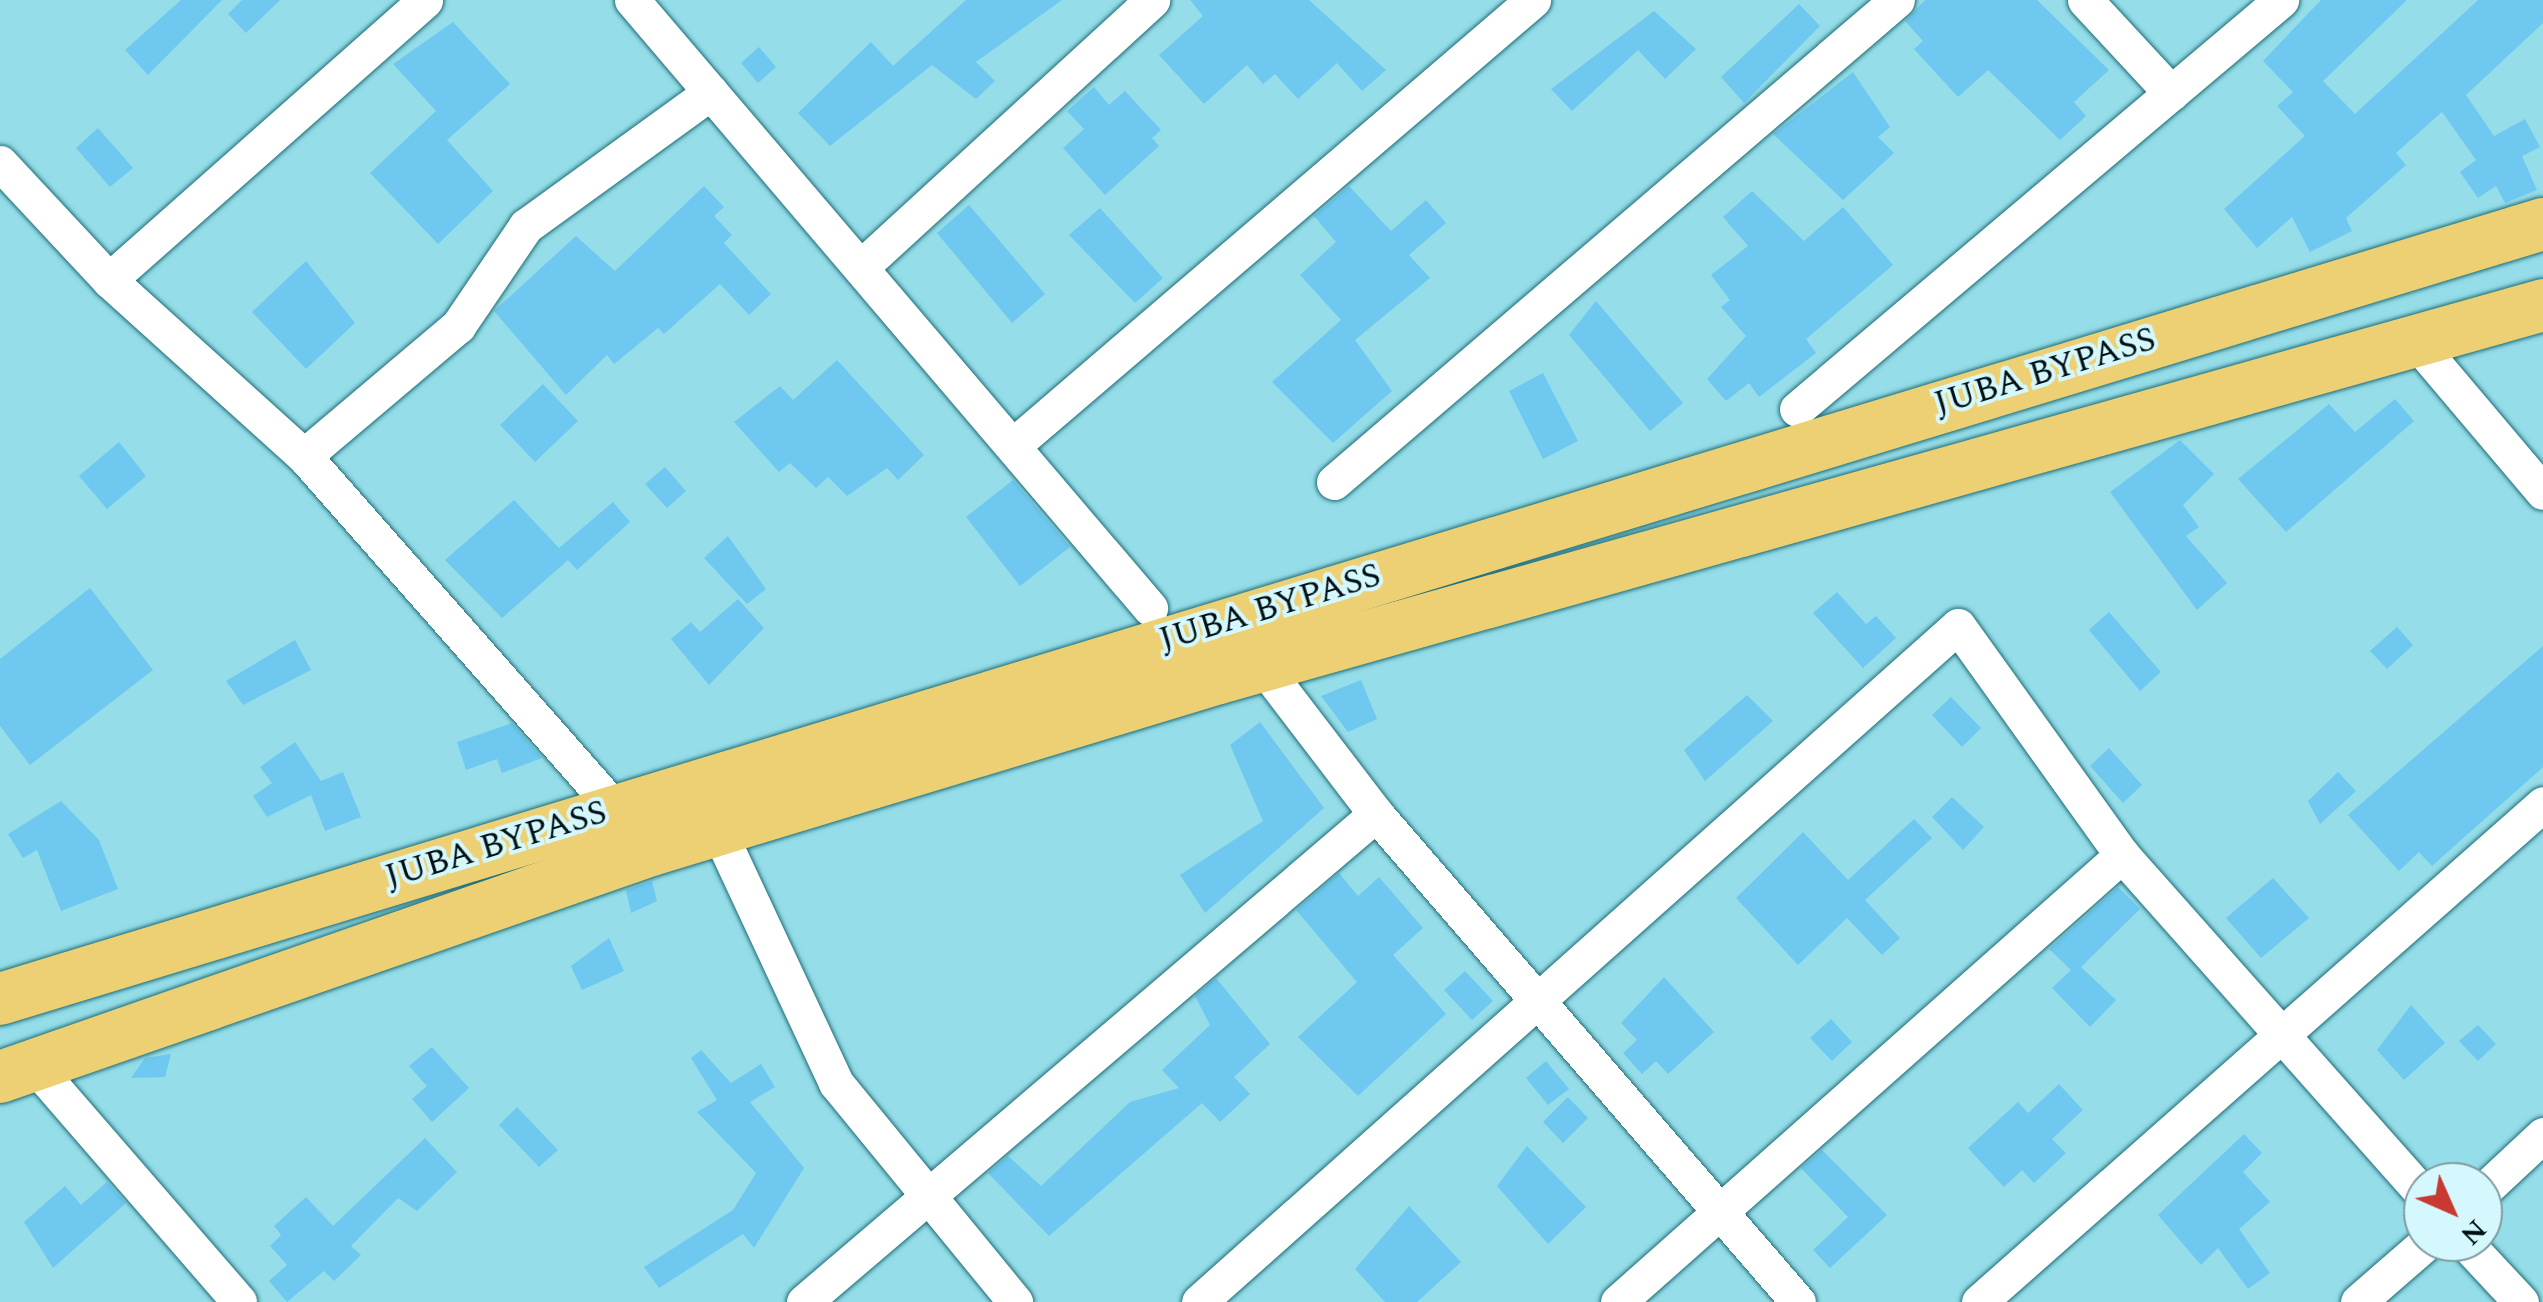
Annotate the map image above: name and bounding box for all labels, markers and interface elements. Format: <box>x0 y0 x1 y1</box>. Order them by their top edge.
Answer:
street label: JUBA BYPASS <box>1929 318 2161 426</box>
street label: JUBA BYPASS <box>1154 554 1386 662</box>
street label: JUBA BYPASS <box>380 791 612 899</box>
north arrow <box>2403 1162 2503 1262</box>
text: N <box>2450 1209 2496 1255</box>

